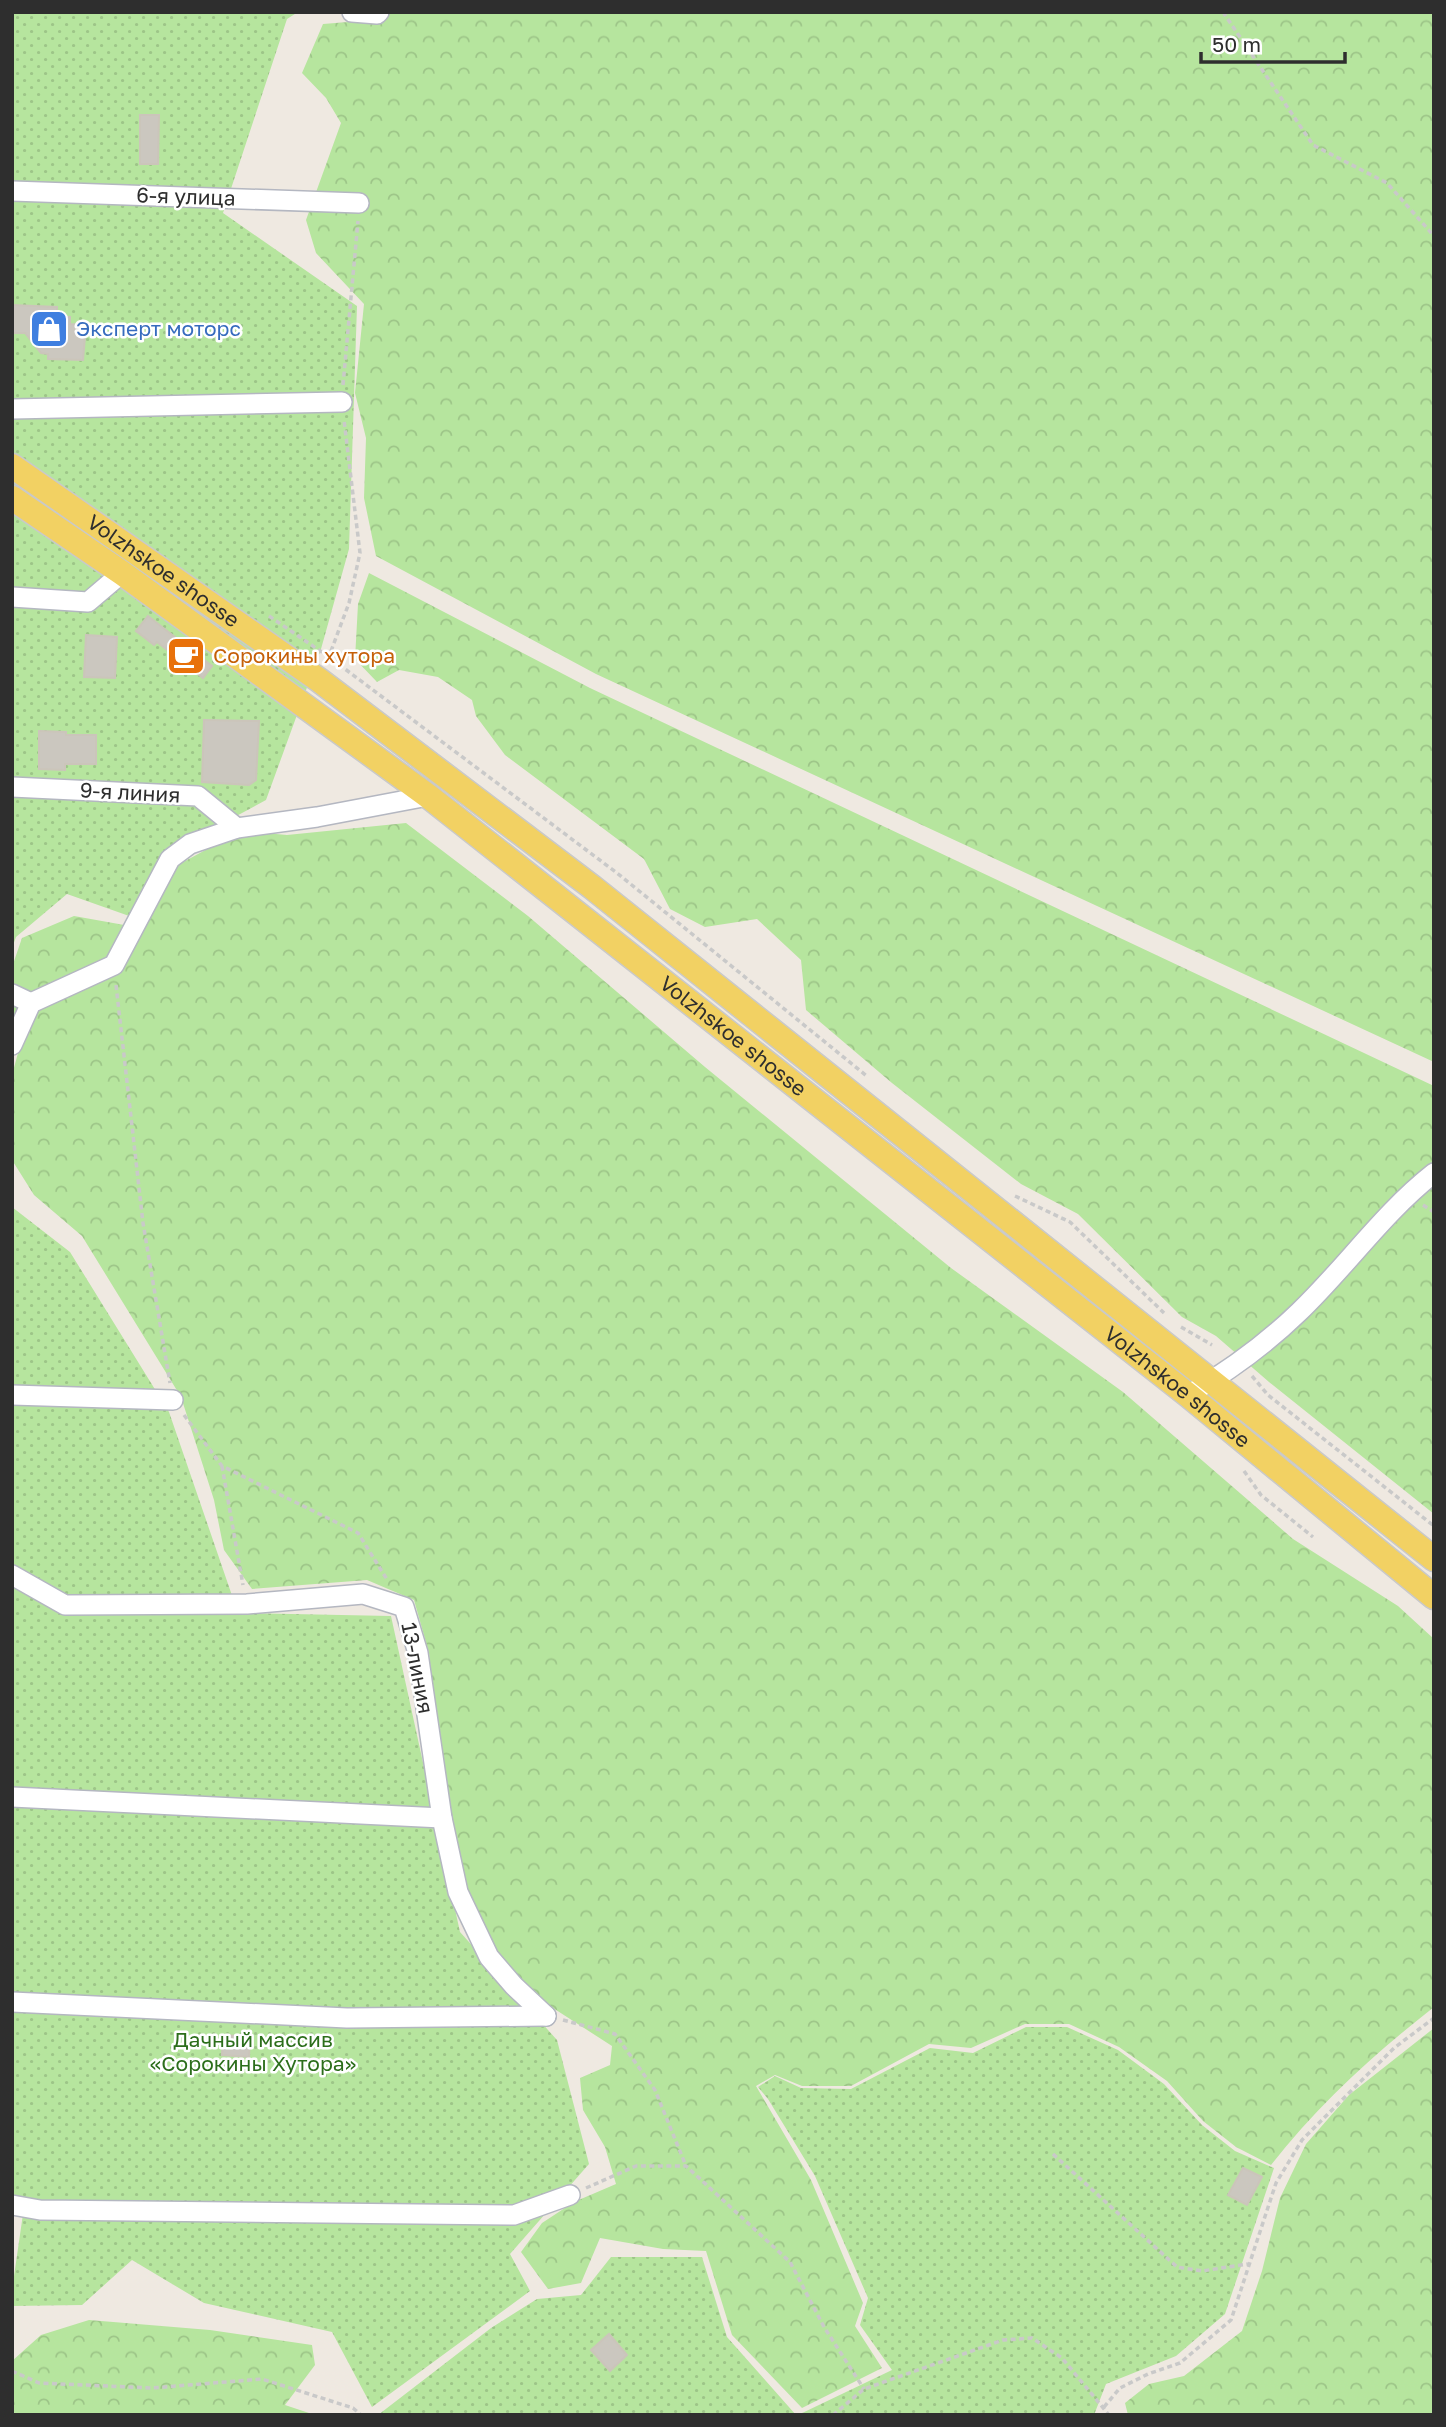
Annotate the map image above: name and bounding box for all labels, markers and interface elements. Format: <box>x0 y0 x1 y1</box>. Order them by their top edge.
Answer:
scale bar <box>1201 21 1344 65</box>
text: 50 m <box>1212 31 1261 57</box>
street label: 6-я улица <box>136 181 236 211</box>
shop icon: Эксперт моторс <box>28 308 70 350</box>
place label: Эксперт моторс <box>76 315 241 341</box>
street label: Volzhskoe shosse <box>82 508 245 632</box>
cafe icon: Сорокины хутора <box>165 635 207 677</box>
place label: Сорокины хутора <box>213 642 395 668</box>
street label: 9-я линия <box>79 776 181 808</box>
street label: Volzhskoe shosse <box>655 970 812 1101</box>
street label: Volzhskoe shosse <box>1099 1320 1256 1453</box>
street label: 13-линия <box>396 1620 440 1716</box>
park label: Дачный массив «Сорокины Хутора» <box>150 2026 356 2076</box>

